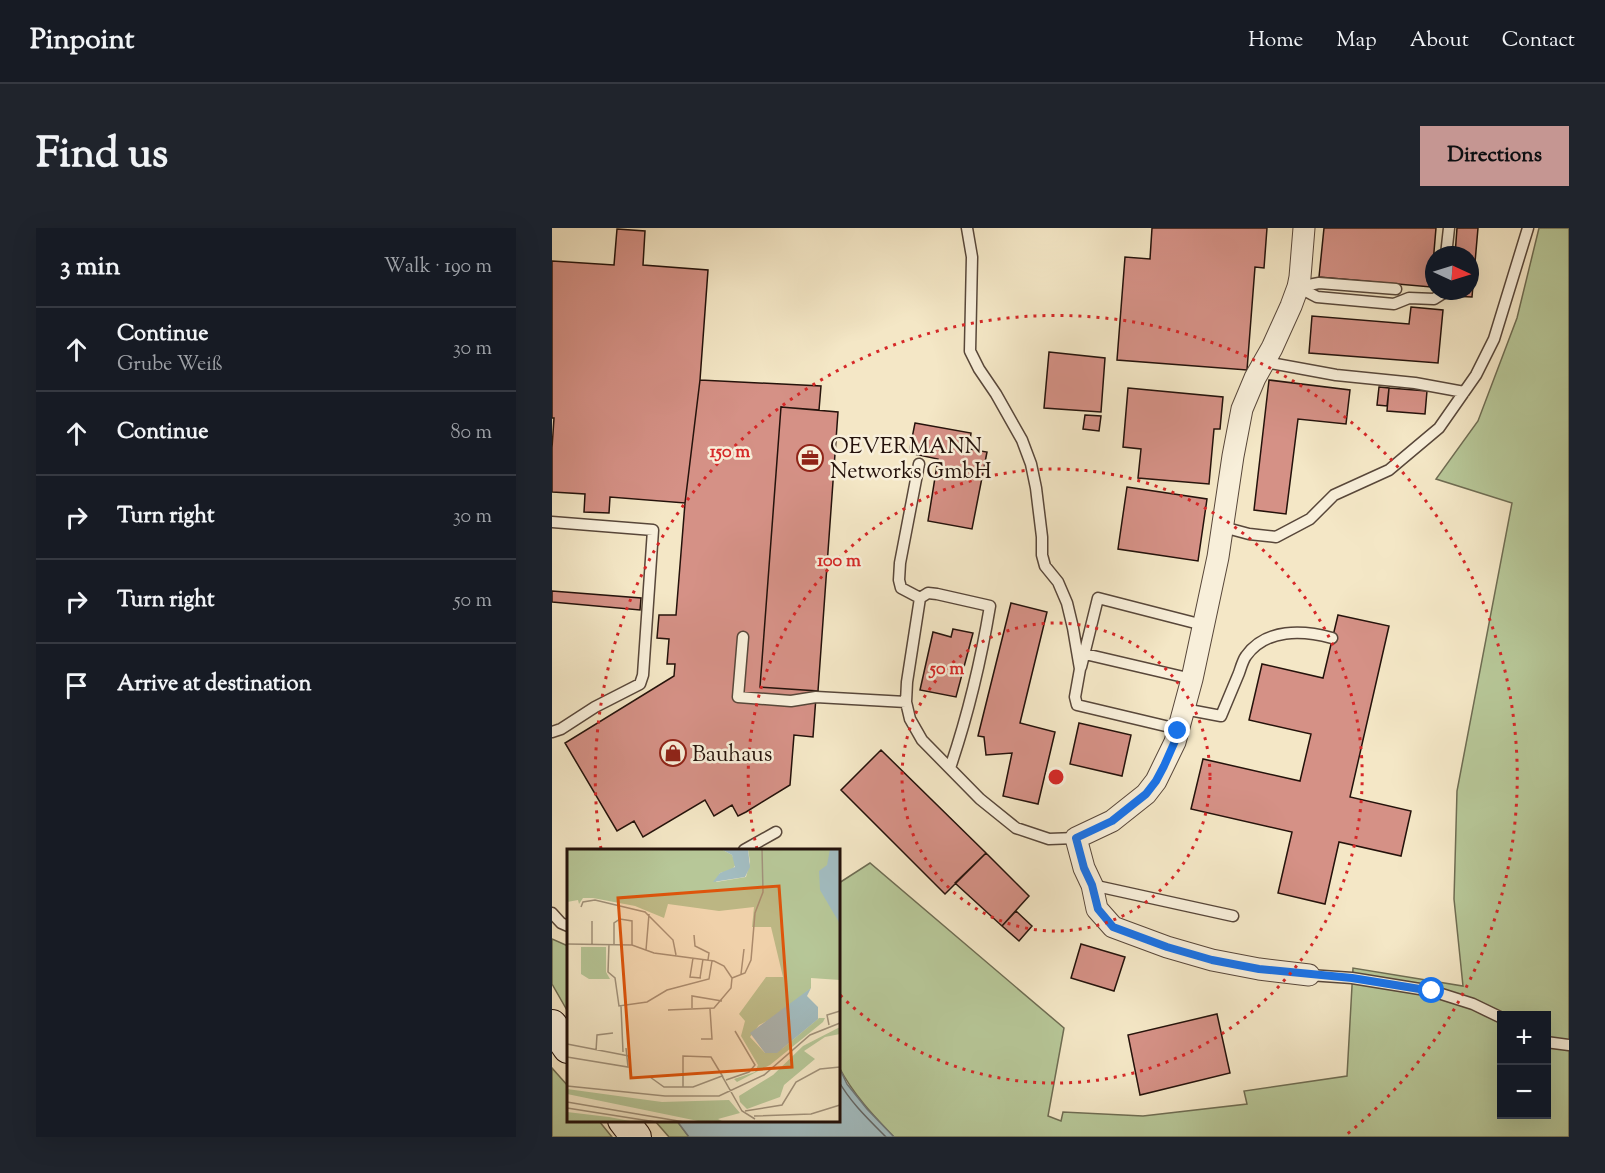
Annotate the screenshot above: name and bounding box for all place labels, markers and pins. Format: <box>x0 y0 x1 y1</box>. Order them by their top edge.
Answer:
place label: OEVERMANN Networks GmbH <box>830 432 992 489</box>
office icon: OEVERMANN Networks GmbH <box>795 443 825 473</box>
shop icon: Bauhaus <box>658 738 688 768</box>
place label: Bauhaus <box>692 740 772 772</box>
centre of rings <box>1046 767 1066 787</box>

